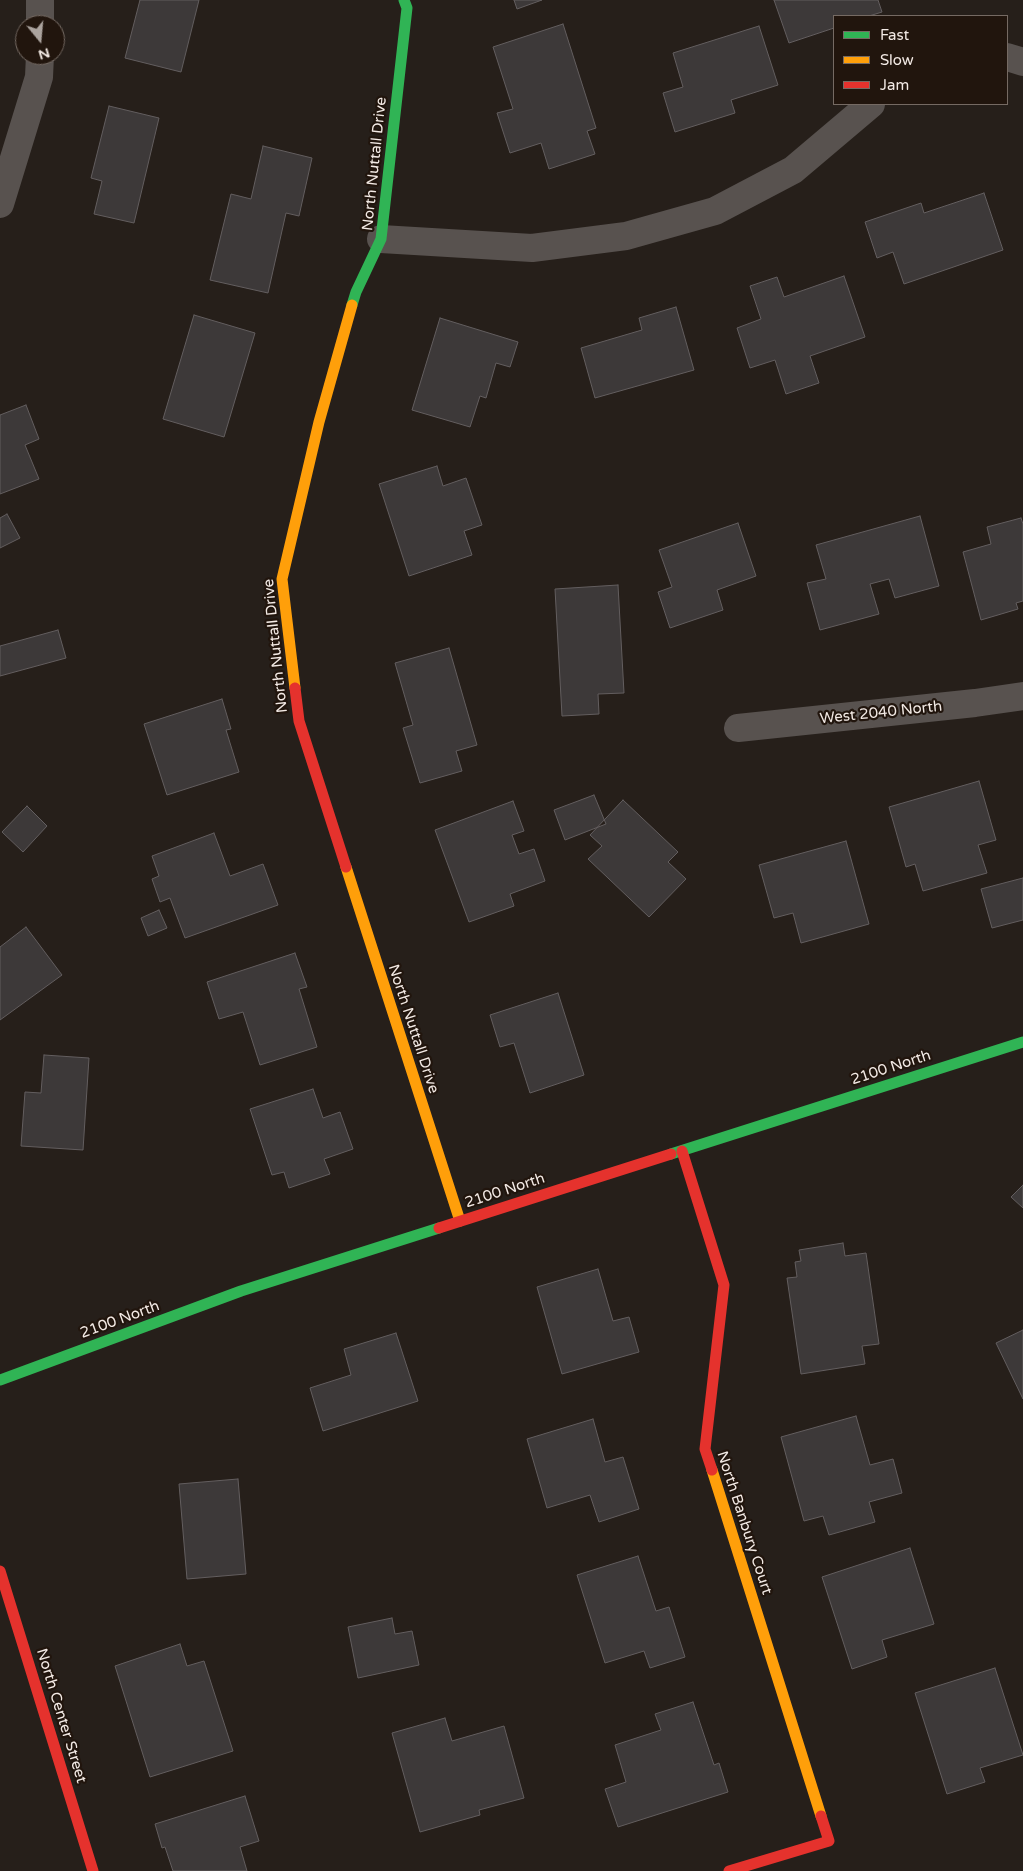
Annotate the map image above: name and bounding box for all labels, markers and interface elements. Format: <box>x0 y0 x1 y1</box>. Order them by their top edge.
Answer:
north arrow <box>15 15 65 65</box>
legend <box>833 15 1008 105</box>
text: Fast <box>880 26 909 44</box>
text: N <box>36 44 52 64</box>
text: Slow <box>880 51 914 69</box>
text: Jam <box>880 76 909 94</box>
street label: North Nuttall Drive <box>359 96 391 232</box>
street label: North Nuttall Drive <box>260 578 292 714</box>
street label: West 2040 North <box>819 698 943 728</box>
street label: North Nuttall Drive <box>384 962 442 1096</box>
street label: 2100 North <box>849 1047 933 1089</box>
street label: 2100 North <box>463 1170 547 1212</box>
street label: 2100 North <box>78 1297 162 1343</box>
street label: North Banbury Court <box>712 1449 776 1597</box>
street label: North Center Street <box>32 1647 90 1785</box>

